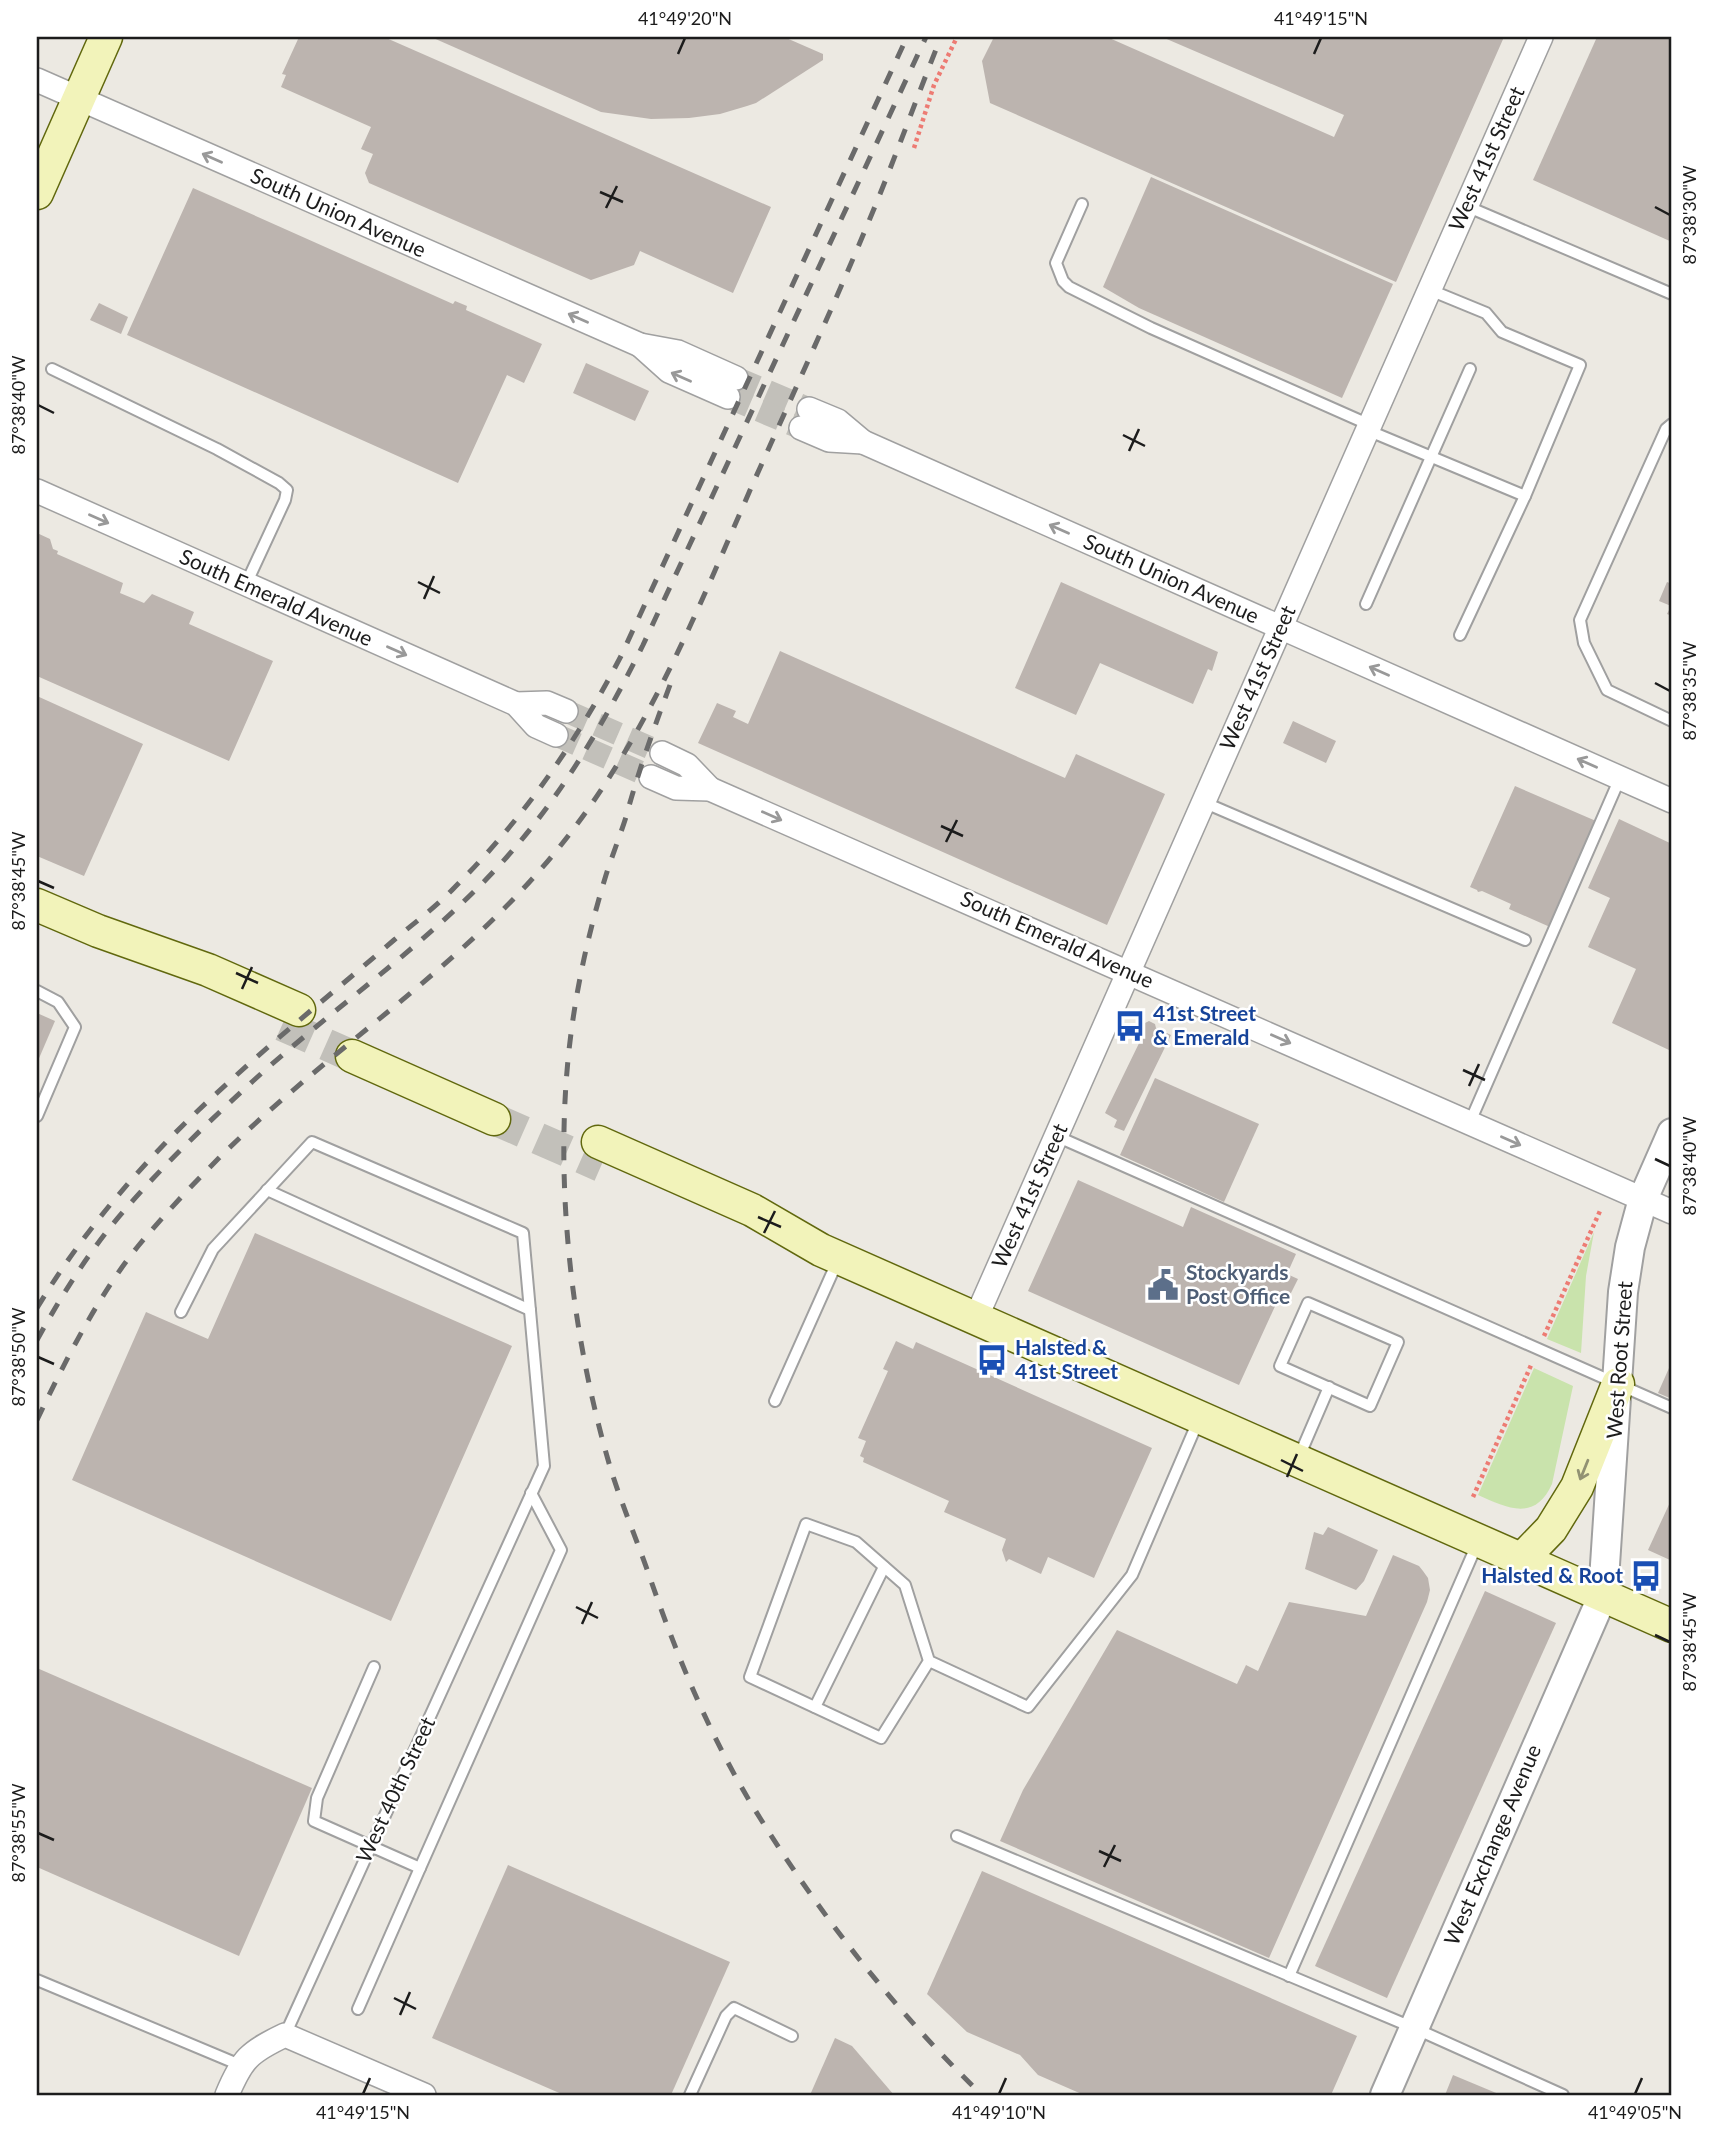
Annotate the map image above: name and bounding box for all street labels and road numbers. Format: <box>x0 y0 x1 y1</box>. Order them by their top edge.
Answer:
street label: West 41st Street <box>1443 82 1529 234</box>
street label: South Union Avenue <box>247 162 430 262</box>
street label: South Union Avenue <box>1080 528 1263 628</box>
street label: South Emerald Avenue <box>176 543 377 650</box>
street label: West 41st Street <box>1214 601 1300 753</box>
street label: South Emerald Avenue <box>957 885 1158 992</box>
street label: West 41st Street <box>986 1119 1072 1271</box>
street label: West Root Street <box>1601 1280 1637 1440</box>
street label: West 40th Street <box>350 1712 440 1866</box>
street label: West Exchange Avenue <box>1438 1740 1545 1949</box>

